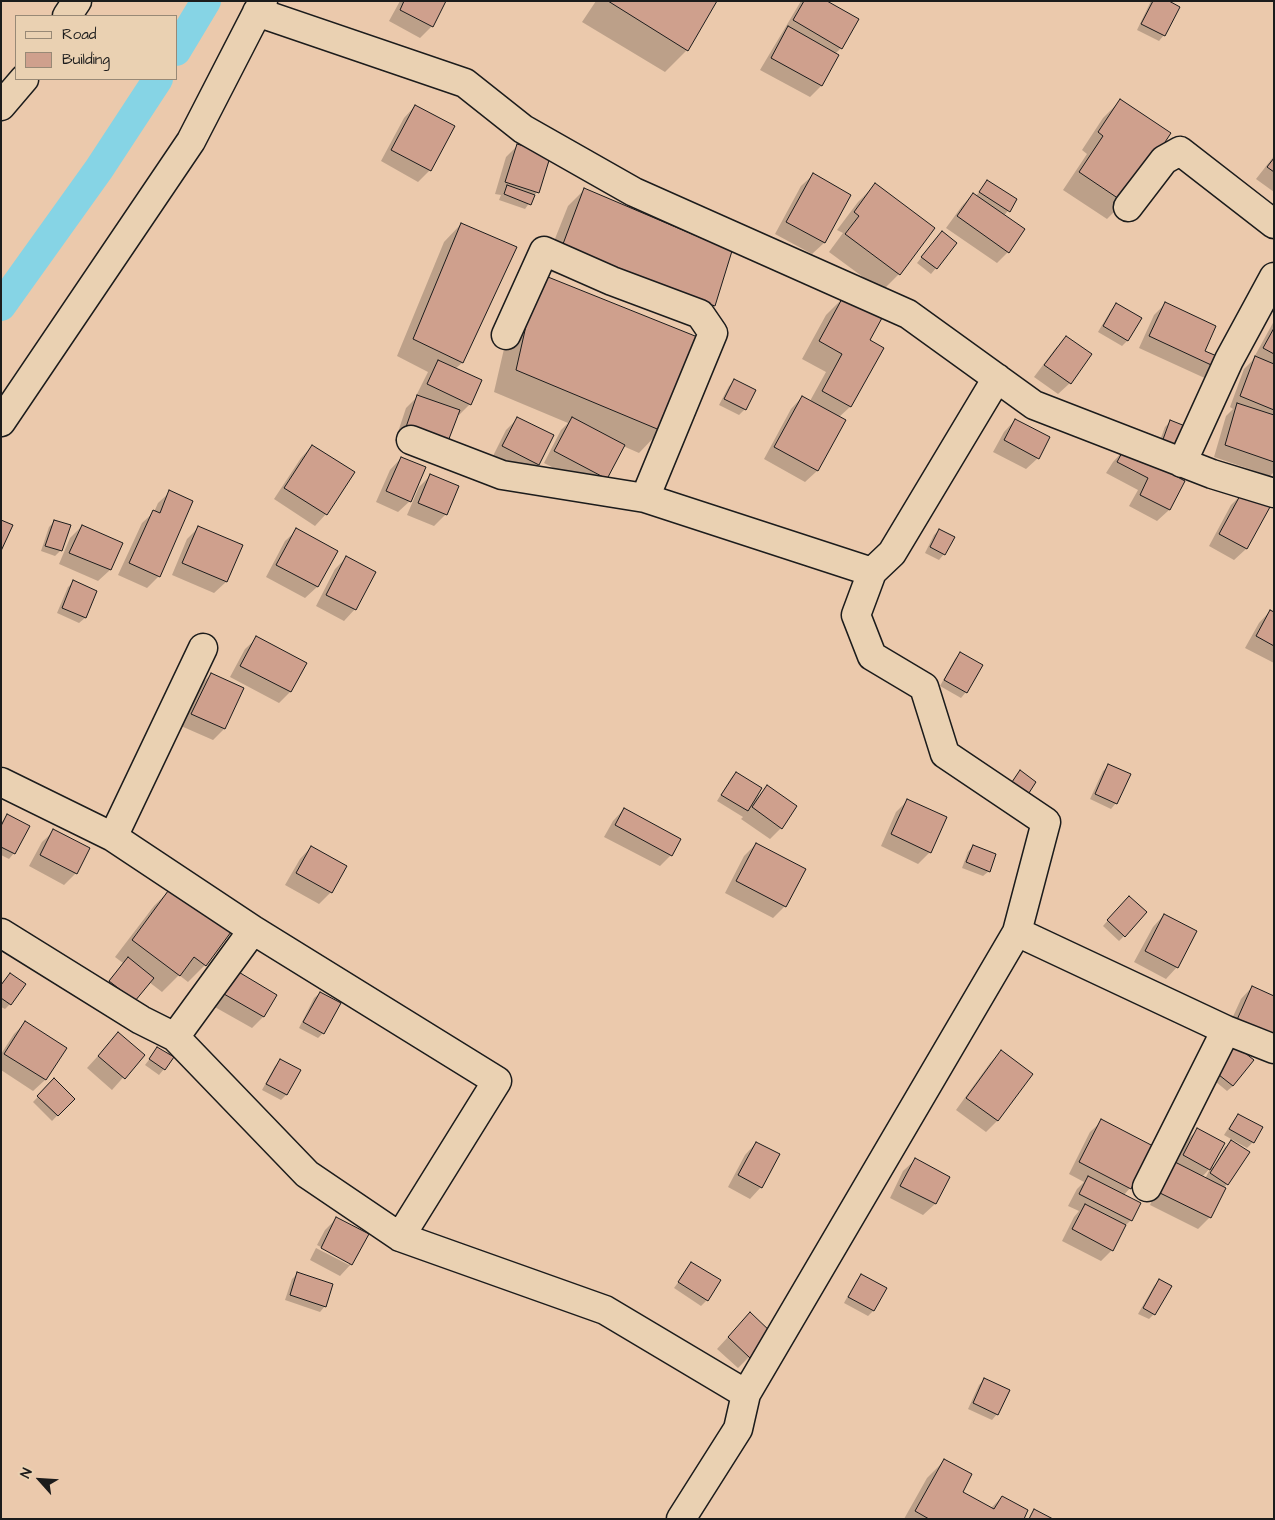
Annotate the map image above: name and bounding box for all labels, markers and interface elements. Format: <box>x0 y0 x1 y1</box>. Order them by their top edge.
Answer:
legend <box>15 15 178 80</box>
text: Road <box>62 24 96 45</box>
text: Building <box>62 49 110 70</box>
north arrow <box>15 1455 65 1505</box>
text: N <box>16 1465 37 1482</box>

